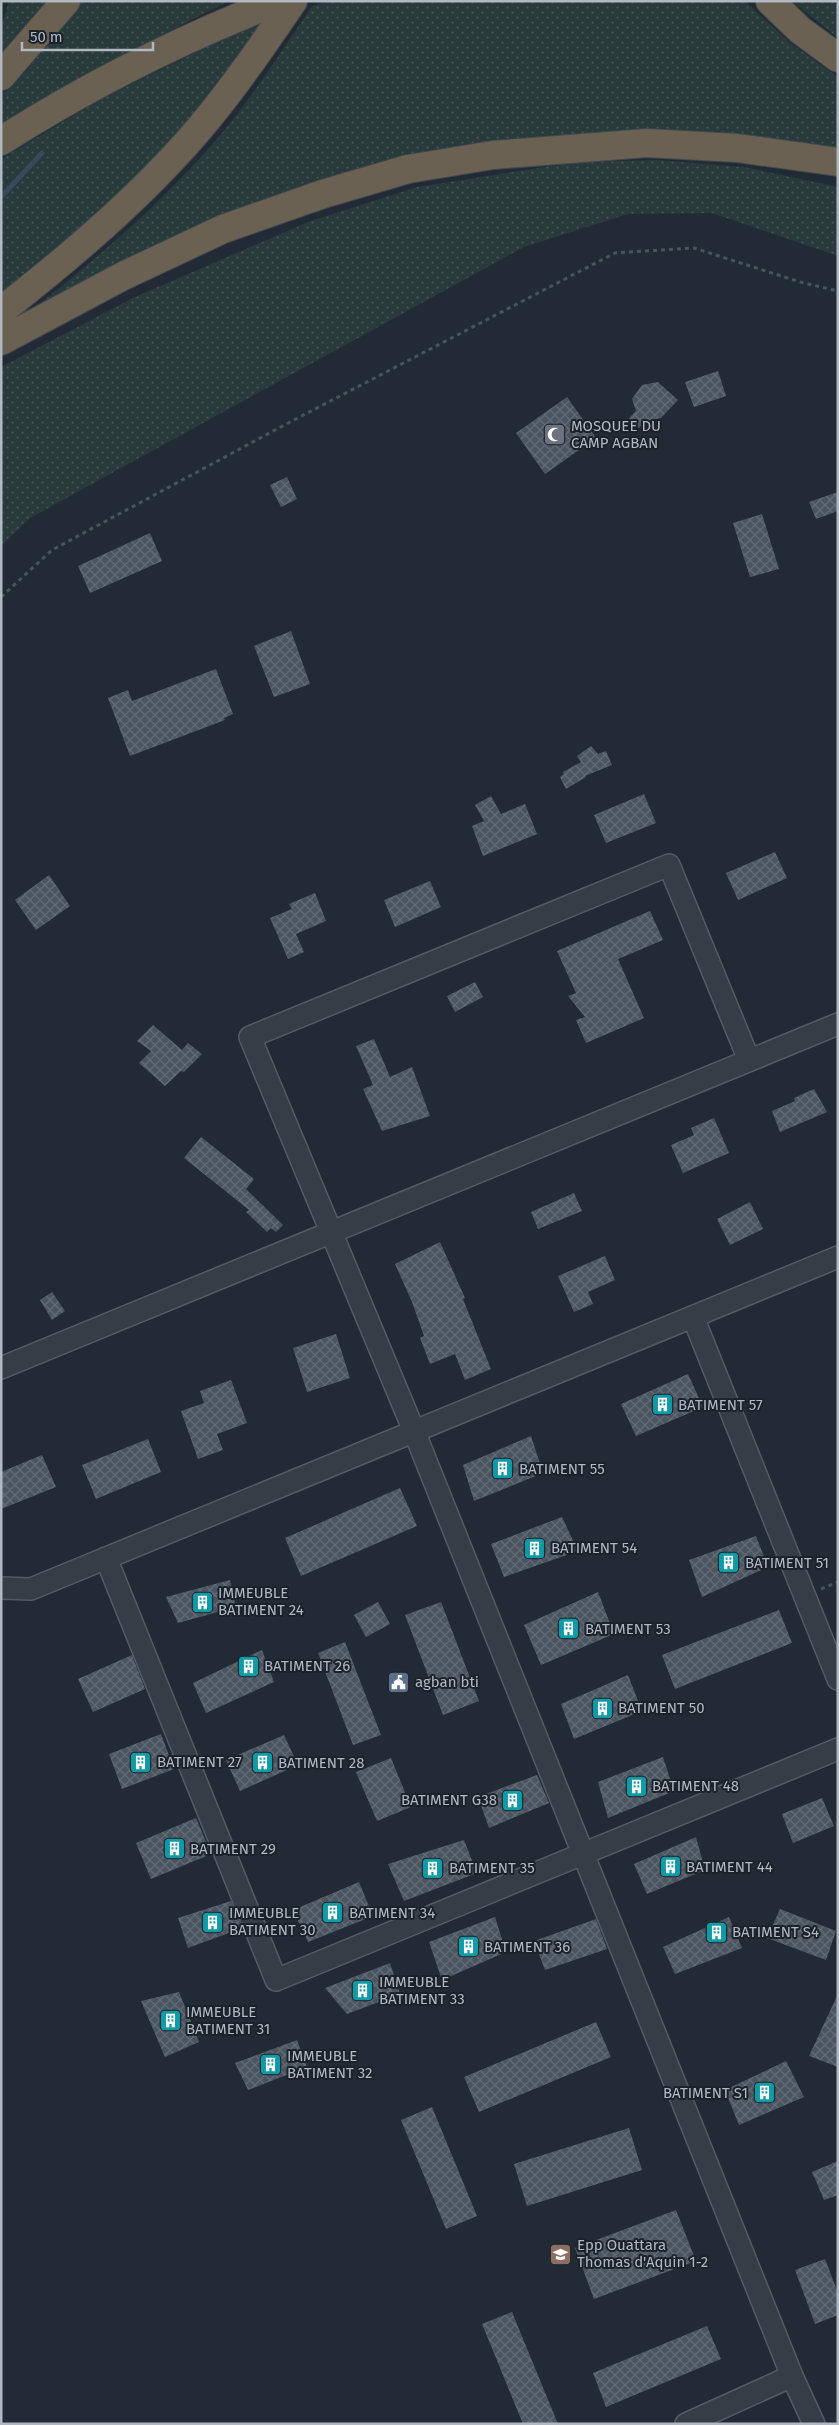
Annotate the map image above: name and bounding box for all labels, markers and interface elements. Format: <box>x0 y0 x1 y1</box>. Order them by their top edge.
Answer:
scale bar <box>22 20 154 52</box>
text: 50 m <box>30 28 63 46</box>
place label: MOSQUEE DU CAMP AGBAN <box>571 417 661 452</box>
mosque icon: MOSQUEE DU CAMP AGBAN <box>543 423 567 447</box>
building icon: BATIMENT 57 <box>650 1393 674 1417</box>
place label: BATIMENT 57 <box>678 1396 763 1414</box>
building icon: BATIMENT 55 <box>491 1457 515 1481</box>
place label: BATIMENT 55 <box>519 1460 605 1478</box>
building icon: BATIMENT 54 <box>523 1536 547 1560</box>
place label: BATIMENT 54 <box>551 1539 637 1557</box>
building icon: BATIMENT 51 <box>717 1551 741 1575</box>
place label: BATIMENT 51 <box>745 1554 829 1572</box>
place label: IMMEUBLE BATIMENT 24 <box>218 1584 304 1619</box>
building icon: IMMEUBLE BATIMENT 24 <box>190 1590 214 1614</box>
building icon: BATIMENT 53 <box>557 1617 581 1641</box>
place label: BATIMENT 53 <box>585 1620 671 1638</box>
building icon: BATIMENT 26 <box>236 1654 260 1678</box>
place label: BATIMENT 26 <box>264 1657 350 1675</box>
public building icon: agban bti <box>387 1670 411 1694</box>
place label: agban bti <box>415 1673 479 1691</box>
building icon: BATIMENT 50 <box>590 1696 614 1720</box>
place label: BATIMENT 50 <box>618 1699 705 1717</box>
building icon: BATIMENT 27 <box>129 1750 153 1774</box>
building icon: BATIMENT 28 <box>250 1751 274 1775</box>
place label: BATIMENT 27 <box>157 1753 242 1771</box>
place label: BATIMENT 28 <box>278 1754 364 1772</box>
building icon: BATIMENT 48 <box>624 1774 648 1798</box>
place label: BATIMENT 48 <box>652 1777 739 1795</box>
building icon: BATIMENT G38 <box>501 1788 525 1812</box>
place label: BATIMENT G38 <box>401 1791 497 1809</box>
building icon: BATIMENT 29 <box>162 1837 186 1861</box>
place label: BATIMENT 29 <box>190 1840 276 1858</box>
building icon: BATIMENT 44 <box>658 1855 682 1879</box>
building icon: BATIMENT 35 <box>421 1856 445 1880</box>
place label: BATIMENT 44 <box>686 1858 773 1876</box>
place label: BATIMENT 35 <box>449 1859 535 1877</box>
building icon: BATIMENT 34 <box>321 1901 345 1925</box>
place label: IMMEUBLE BATIMENT 30 <box>229 1904 316 1939</box>
place label: BATIMENT 34 <box>349 1904 435 1922</box>
building icon: IMMEUBLE BATIMENT 30 <box>201 1910 225 1934</box>
building icon: BATIMENT S4 <box>704 1920 728 1944</box>
place label: BATIMENT S4 <box>732 1923 819 1941</box>
building icon: BATIMENT 36 <box>456 1935 480 1959</box>
place label: BATIMENT 36 <box>484 1938 570 1956</box>
place label: IMMEUBLE BATIMENT 33 <box>379 1973 465 2008</box>
building icon: IMMEUBLE BATIMENT 33 <box>351 1979 375 2003</box>
place label: IMMEUBLE BATIMENT 31 <box>186 2003 270 2038</box>
building icon: IMMEUBLE BATIMENT 31 <box>158 2009 182 2033</box>
place label: IMMEUBLE BATIMENT 32 <box>287 2047 373 2082</box>
building icon: IMMEUBLE BATIMENT 32 <box>259 2053 283 2077</box>
building icon: BATIMENT S1 <box>752 2081 776 2105</box>
place label: BATIMENT S1 <box>663 2084 748 2102</box>
place label: Epp Ouattara Thomas d'Aquin 1-2 <box>577 2236 708 2271</box>
school or university icon: Epp Ouattara Thomas d'Aquin 1-2 <box>549 2242 573 2266</box>

